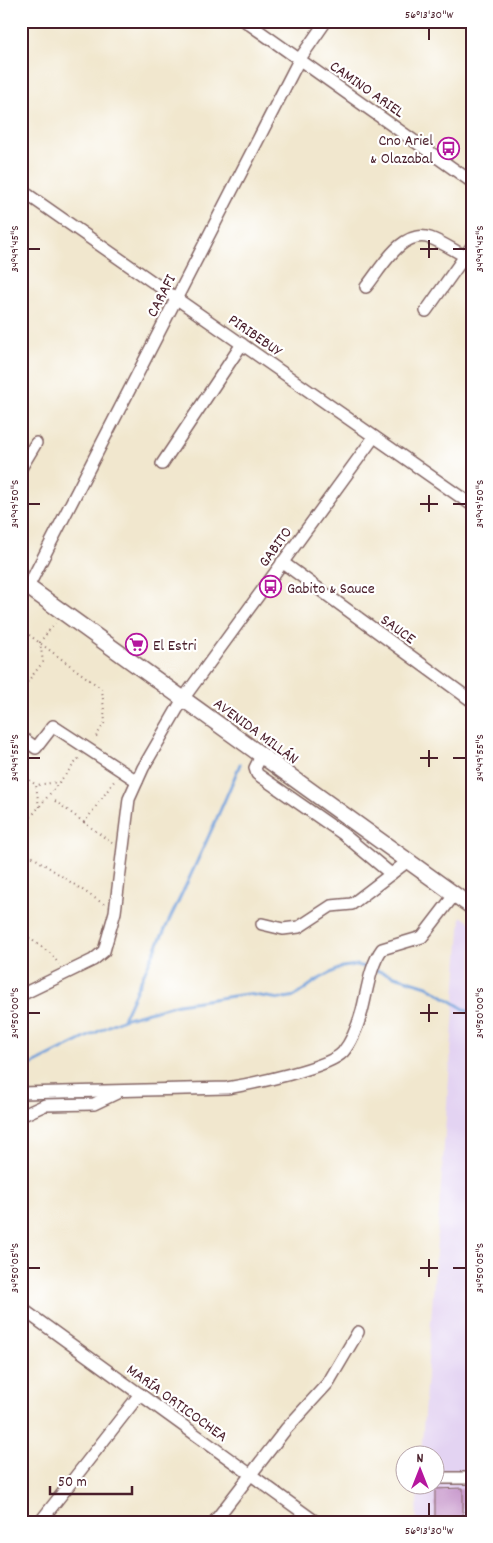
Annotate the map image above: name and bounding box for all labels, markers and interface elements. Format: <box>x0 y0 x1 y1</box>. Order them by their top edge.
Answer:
text: 56°13'30"W <box>405 7 453 24</box>
street label: CAMINO ARIEL <box>324 56 409 125</box>
place label: Cno Ariel & Olazabal <box>370 130 433 171</box>
bus stop icon: Cno Ariel & Olazabal <box>437 136 461 160</box>
text: 34°49'45"S <box>7 225 24 273</box>
text: 34°49'45"S <box>472 225 489 273</box>
street label: CARAFI <box>142 271 183 322</box>
street label: PIRIBEBUY <box>223 309 287 364</box>
text: 34°49'50"S <box>7 480 24 528</box>
text: 34°49'50"S <box>472 480 489 528</box>
street label: GABITO <box>254 523 299 572</box>
bus stop icon: Gabito & Sauce <box>259 575 283 599</box>
place label: Gabito & Sauce <box>287 578 375 601</box>
street label: SAUCE <box>375 609 421 651</box>
supermarket icon: El Estri <box>125 632 149 656</box>
place label: El Estri <box>153 635 197 658</box>
street label: AVENIDA MILLÁN <box>208 693 303 771</box>
text: 34°49'55"S <box>7 734 24 782</box>
text: 34°49'55"S <box>472 734 489 782</box>
text: 34°50'00"S <box>7 987 24 1039</box>
text: 34°50'00"S <box>472 987 489 1039</box>
text: 34°50'05"S <box>7 1243 24 1293</box>
text: 34°50'05"S <box>472 1243 489 1293</box>
street label: MARÍA ORTICOCHEA <box>121 1359 232 1449</box>
north arrow <box>396 1446 446 1496</box>
text: N <box>417 1449 424 1469</box>
scale bar <box>50 1463 132 1495</box>
text: 50 m <box>58 1472 87 1494</box>
text: 56°13'30"W <box>405 1523 453 1540</box>

